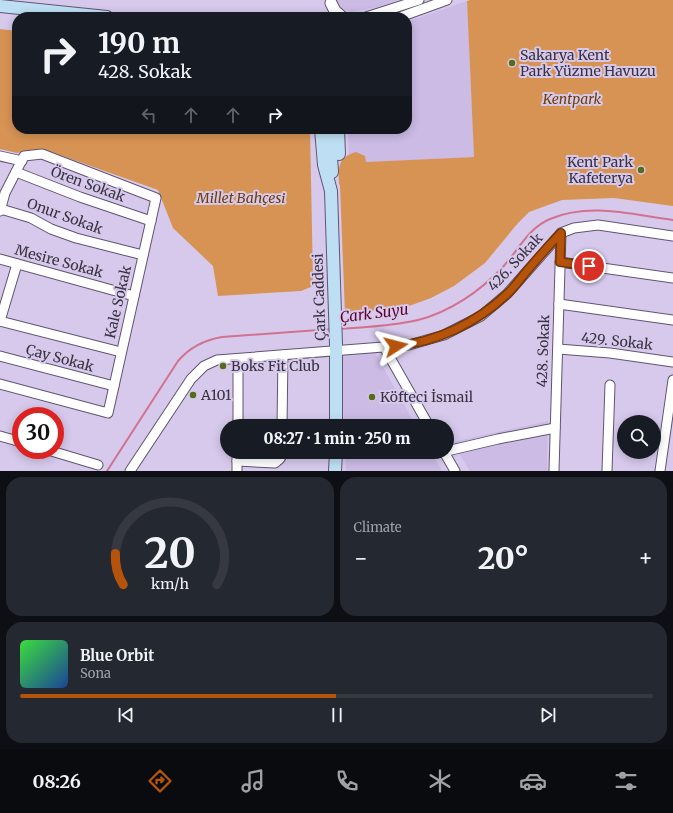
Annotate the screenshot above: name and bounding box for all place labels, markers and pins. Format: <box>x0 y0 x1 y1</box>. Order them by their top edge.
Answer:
place label: Sakarya Kent Park Yüzme Havuzu <box>520 46 656 80</box>
marker: Sakarya Kent Park Yüzme Havuzu <box>507 58 517 68</box>
place label: Kent Park Kafeterya <box>567 153 633 187</box>
marker: Kent Park Kafeterya <box>636 165 646 175</box>
pin <box>572 249 606 283</box>
place label: Boks Fit Club <box>231 357 320 375</box>
marker: Boks Fit Club <box>218 361 228 371</box>
place label: A101 <box>200 386 231 404</box>
place label: Köfteci İsmail <box>380 388 474 406</box>
marker: A101 <box>188 390 198 400</box>
marker: Köfteci İsmail <box>367 392 377 402</box>

